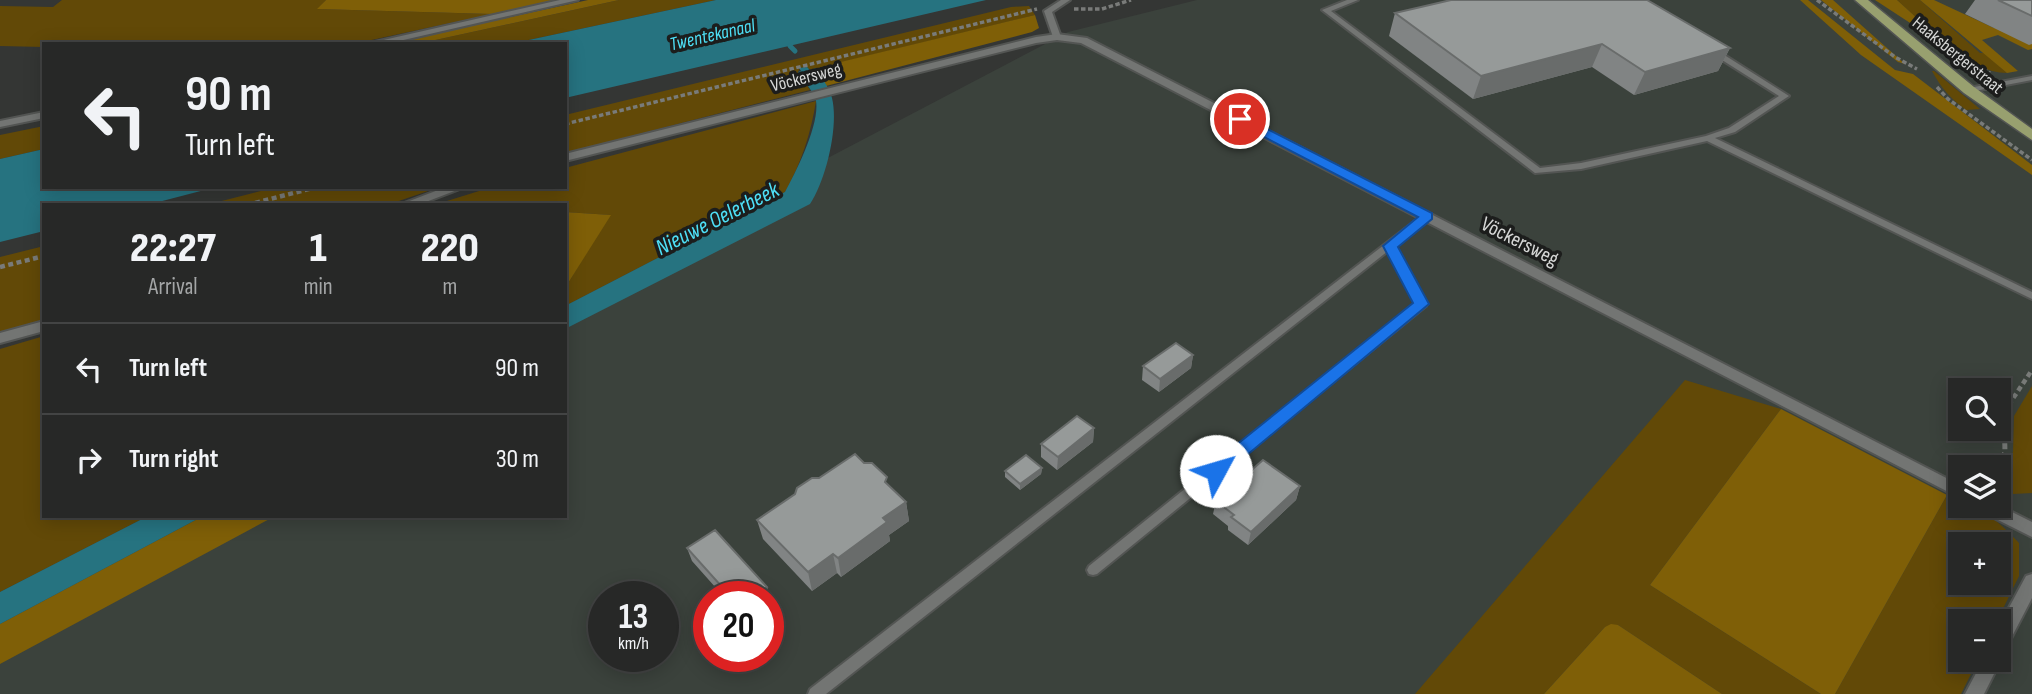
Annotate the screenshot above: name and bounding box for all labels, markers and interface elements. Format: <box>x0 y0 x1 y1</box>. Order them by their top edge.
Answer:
street label: Haaksbergerstraat <box>1908 12 2008 99</box>
water label: Twentekanaal <box>667 14 758 56</box>
street label: Vöckersweg <box>769 59 844 96</box>
text: 90 m <box>185 66 272 125</box>
icon: left <box>70 70 161 161</box>
pin <box>1210 89 1270 149</box>
icon: arrive <box>1221 100 1259 138</box>
text: Turn left <box>185 126 275 165</box>
water label: Nieuwe Oelerbeek <box>651 175 785 262</box>
street label: Vöckersweg <box>1477 211 1563 272</box>
text: 22:27 <box>130 223 216 274</box>
text: 1 <box>310 223 327 274</box>
text: 220 <box>421 223 479 274</box>
text: Arrival <box>148 273 198 301</box>
text: min <box>304 273 333 301</box>
text: m <box>442 273 457 301</box>
icon: left <box>70 350 108 388</box>
text: Turn left <box>129 353 207 384</box>
text: 90 m <box>495 353 539 384</box>
map controls <box>1948 378 2011 672</box>
button: search <box>1948 378 2011 441</box>
position arrow <box>1179 434 1253 508</box>
icon: right <box>70 441 108 479</box>
text: Turn right <box>129 444 218 475</box>
text: 30 m <box>496 444 539 475</box>
button: layers <box>1948 455 2011 518</box>
button: + <box>1948 532 2011 595</box>
speed limit sign: 20 <box>693 581 784 672</box>
text: 13 <box>619 596 648 639</box>
button: − <box>1948 609 2011 672</box>
text: km/h <box>618 633 649 654</box>

